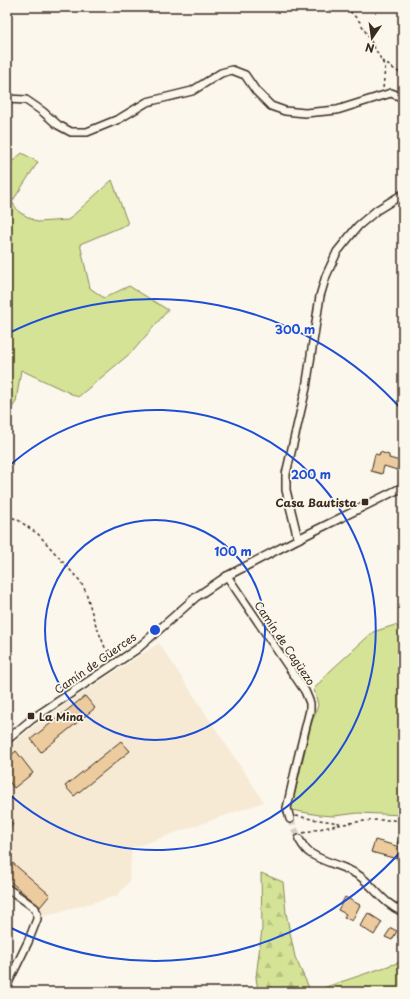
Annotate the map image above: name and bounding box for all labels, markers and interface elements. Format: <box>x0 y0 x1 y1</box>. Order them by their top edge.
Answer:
north arrow <box>352 18 392 58</box>
text: N <box>363 39 376 57</box>
text: 300 m <box>275 320 315 338</box>
text: 200 m <box>291 465 331 483</box>
place label: Casa Bautista <box>276 494 358 511</box>
marker: Casa Bautista <box>360 497 370 507</box>
text: 100 m <box>214 542 252 560</box>
street label: Camín de Cagüezo <box>250 597 320 689</box>
centre of rings <box>148 623 162 637</box>
street label: Camín de Güerces <box>51 628 139 698</box>
place label: La Mina <box>39 708 84 725</box>
marker: La Mina <box>26 711 36 721</box>

